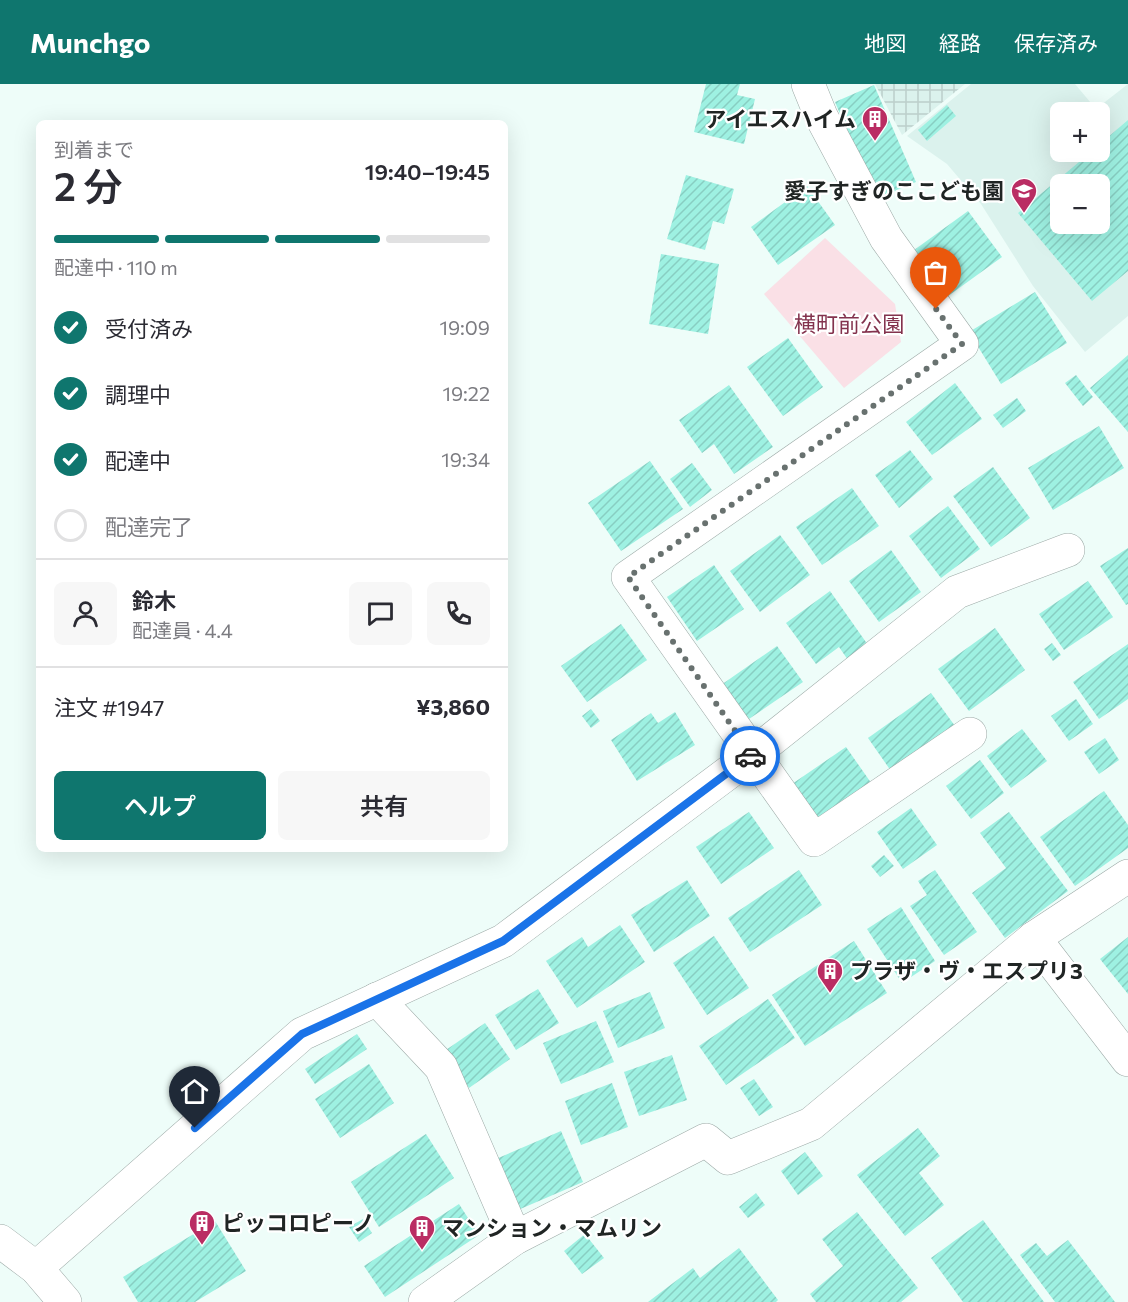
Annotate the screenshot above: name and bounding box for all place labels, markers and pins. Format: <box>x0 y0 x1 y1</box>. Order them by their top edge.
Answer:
building icon: アイエスハイム <box>860 104 890 142</box>
place label: アイエスハイム <box>704 105 856 132</box>
school or university icon: 愛子すぎのここども園 <box>1009 176 1039 214</box>
place label: 愛子すぎのここども園 <box>784 177 1004 204</box>
pin <box>910 247 961 309</box>
building icon: プラザ・ヴ・エスプリ3 <box>815 956 845 994</box>
place label: プラザ・ヴ・エスプリ3 <box>850 957 1083 984</box>
pin <box>169 1066 220 1128</box>
building icon: ピッコロピーノ <box>187 1208 217 1246</box>
place label: ピッコロピーノ <box>222 1209 375 1236</box>
building icon: マンション・マムリン <box>407 1213 437 1251</box>
place label: マンション・マムリン <box>442 1214 662 1241</box>

